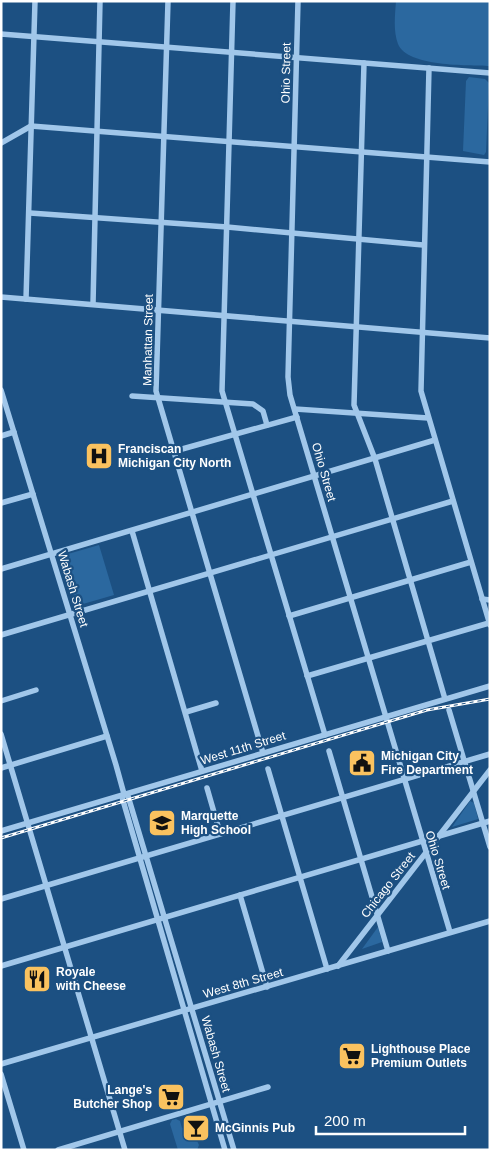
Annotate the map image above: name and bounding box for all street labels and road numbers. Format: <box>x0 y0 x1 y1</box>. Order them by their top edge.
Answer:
street label: Ohio Street <box>278 42 294 103</box>
street label: Manhattan Street <box>140 293 156 386</box>
street label: Ohio Street <box>309 441 339 504</box>
street label: Wabash Street <box>55 549 91 629</box>
street label: West 11th Street <box>199 728 288 768</box>
street label: Ohio Street <box>422 829 454 892</box>
street label: Chicago Street <box>358 849 418 921</box>
street label: West 8th Street <box>201 965 285 1001</box>
street label: Wabash Street <box>198 1014 234 1094</box>

